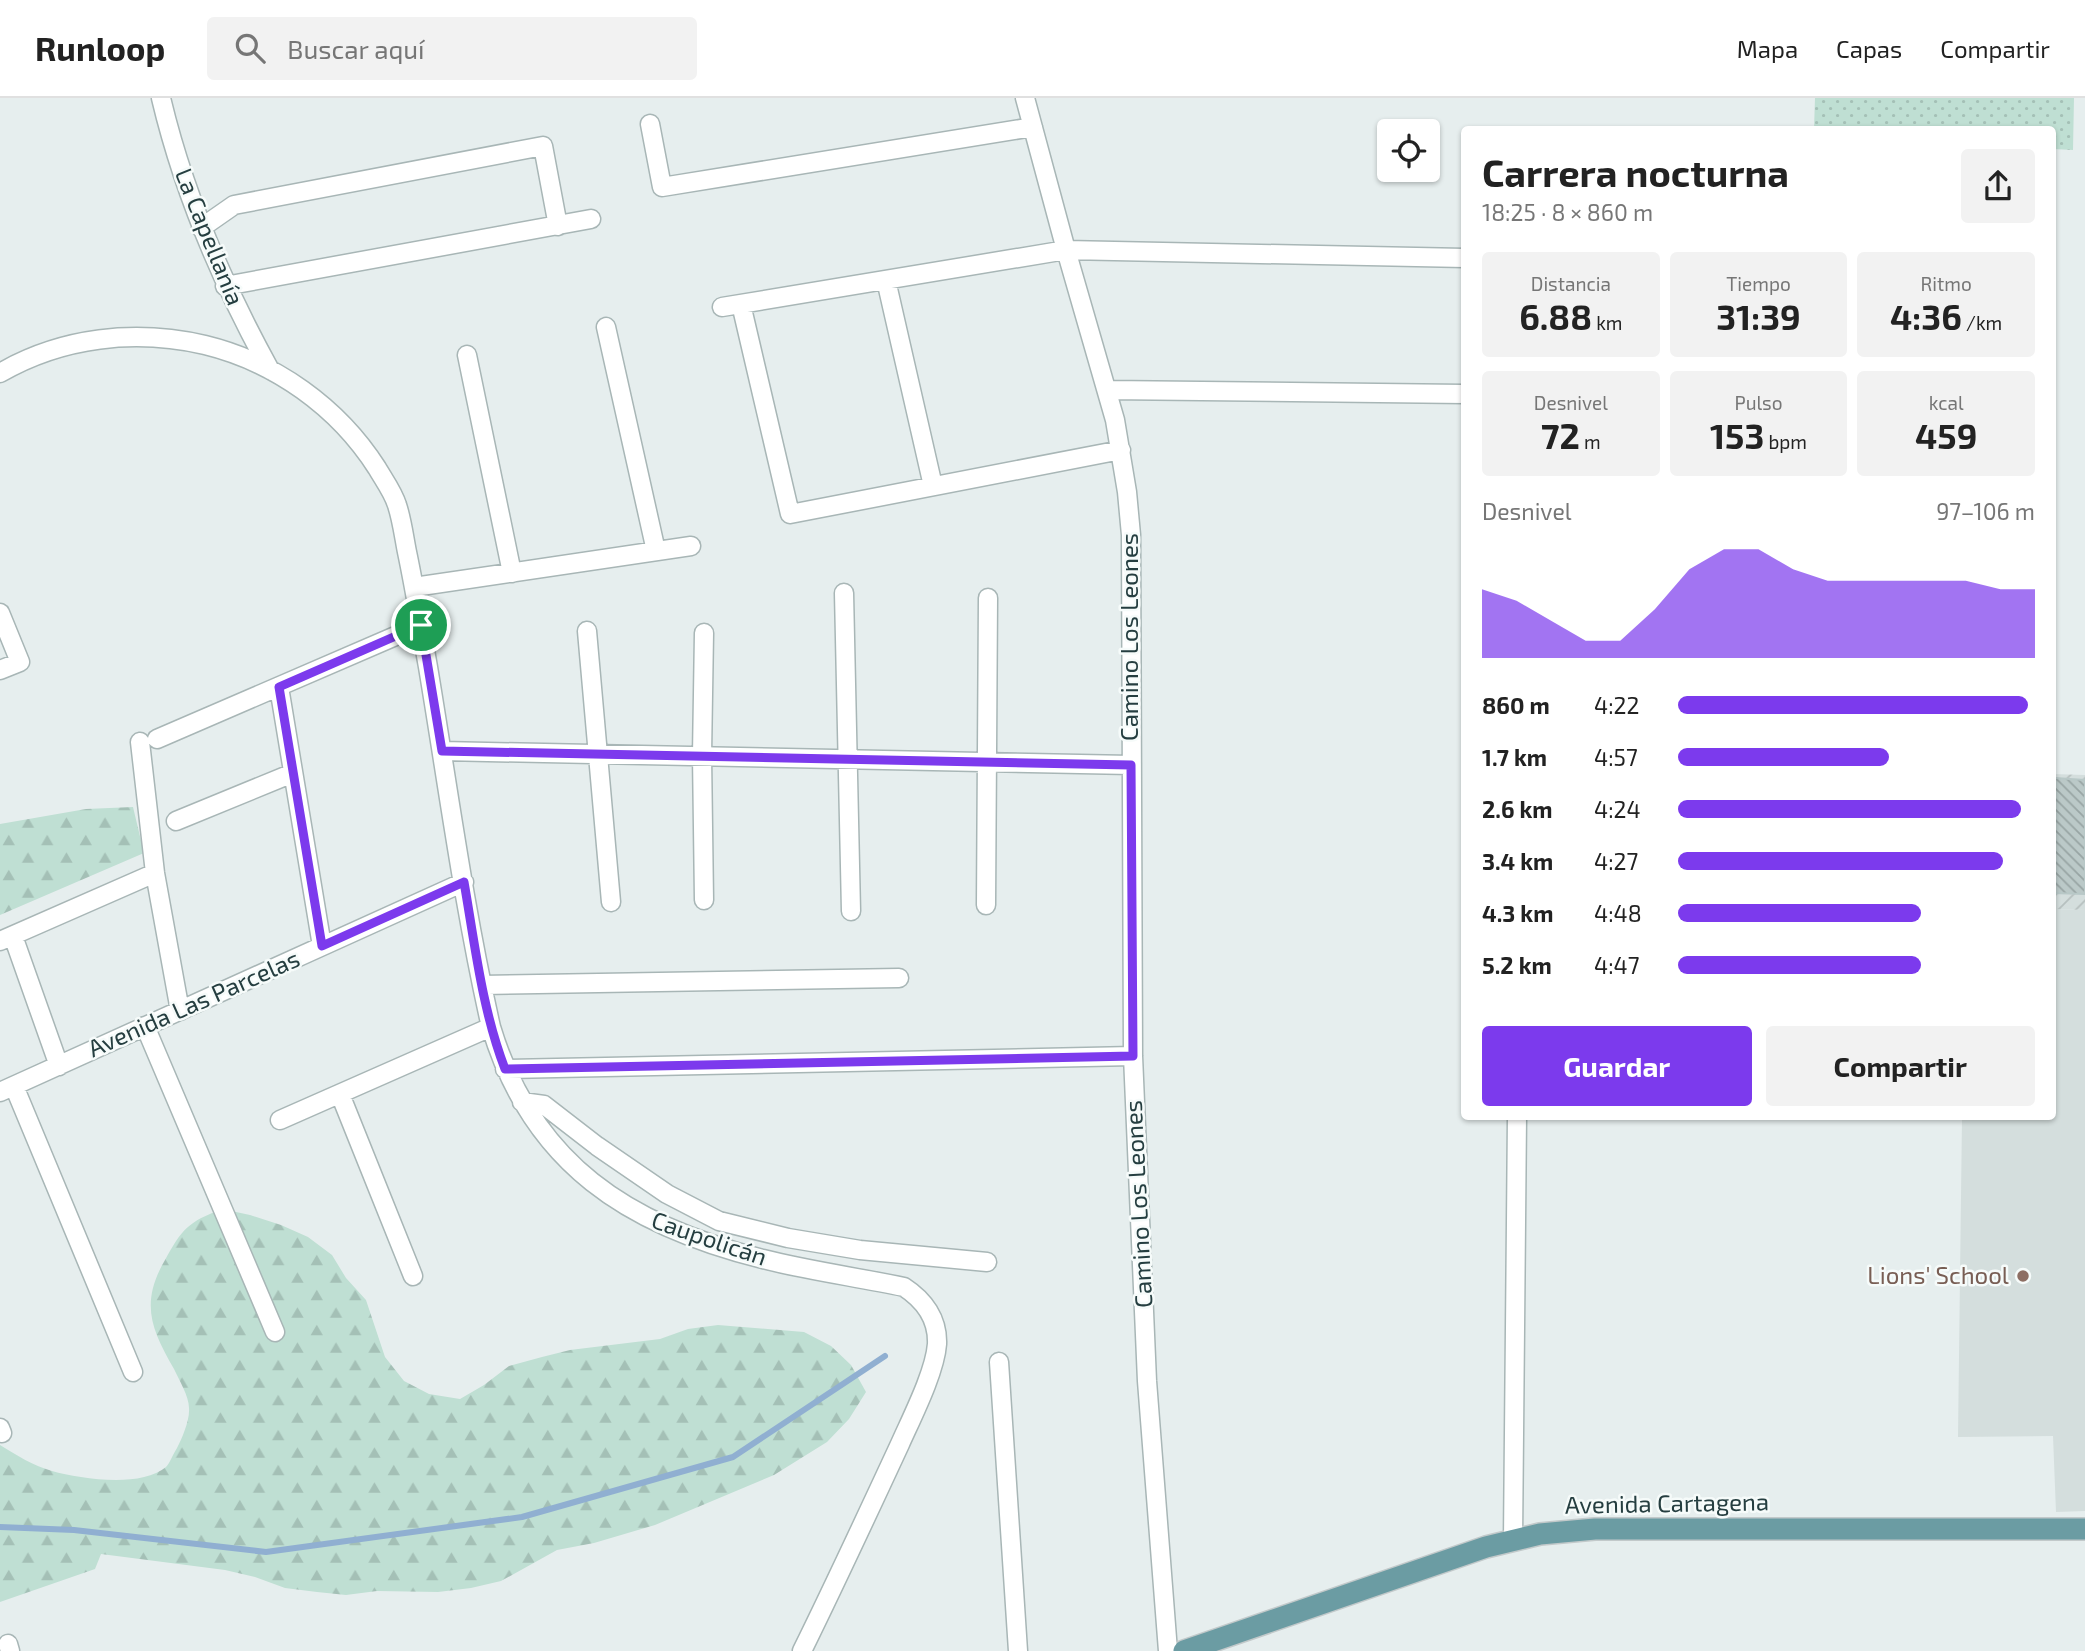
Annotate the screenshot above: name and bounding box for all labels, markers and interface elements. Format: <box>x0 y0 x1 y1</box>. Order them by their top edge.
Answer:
search box <box>207 17 697 80</box>
text: Runloop <box>35 28 165 68</box>
icon: search <box>231 29 269 67</box>
text: Buscar aquí <box>287 33 425 64</box>
text: Mapa <box>1737 34 1798 63</box>
text: Capas <box>1836 34 1902 63</box>
text: Compartir <box>1940 34 2050 63</box>
map controls <box>1377 119 1440 182</box>
button: locate <box>1377 119 1440 182</box>
text: Carrera nocturna <box>1482 149 1789 195</box>
button: share <box>1961 149 2035 223</box>
street label: La Capellanía <box>170 164 251 309</box>
text: 18:25 · 8 × 860 m <box>1482 198 1653 226</box>
text: Distancia <box>1531 272 1611 295</box>
text: Tiempo <box>1726 272 1791 295</box>
text: Ritmo <box>1921 272 1972 295</box>
text: 6.88 <box>1519 295 1592 337</box>
text: 31:39 <box>1716 295 1801 337</box>
text: 4:36 <box>1890 295 1962 337</box>
text: km <box>1592 311 1623 334</box>
text: /km <box>1962 311 2002 334</box>
text: Desnivel <box>1534 391 1608 414</box>
text: Pulso <box>1734 391 1783 414</box>
text: kcal <box>1929 391 1964 414</box>
text: 72 <box>1541 414 1580 456</box>
text: 153 <box>1710 414 1764 456</box>
text: 459 <box>1915 414 1977 456</box>
text: m <box>1580 430 1601 453</box>
text: bpm <box>1764 430 1807 453</box>
text: Desnivel <box>1482 497 1572 525</box>
text: 97–106 m <box>1936 497 2035 525</box>
street label: Camino Los Leones <box>1114 533 1143 741</box>
pin <box>391 595 451 655</box>
icon: arrive <box>402 606 440 644</box>
text: 860 m <box>1482 691 1550 719</box>
text: 4:22 <box>1594 691 1639 719</box>
text: 1.7 km <box>1482 743 1547 771</box>
text: 4:57 <box>1594 743 1638 771</box>
text: 2.6 km <box>1482 795 1553 823</box>
text: 4:24 <box>1594 795 1641 823</box>
text: 3.4 km <box>1482 847 1553 875</box>
text: 4:27 <box>1594 847 1638 875</box>
text: 4.3 km <box>1482 899 1553 927</box>
text: 4:48 <box>1594 899 1642 927</box>
street label: Avenida Las Parcelas <box>83 943 304 1062</box>
text: 5.2 km <box>1482 951 1552 979</box>
text: 4:47 <box>1594 951 1640 979</box>
button: Guardar <box>1482 1026 1752 1106</box>
button: Compartir <box>1766 1026 2035 1106</box>
street label: Camino Los Leones <box>1118 1099 1157 1309</box>
street label: Caupolicán <box>648 1204 771 1271</box>
place label: Lions' School <box>1867 1260 2009 1289</box>
marker: Lions' School <box>2015 1268 2031 1284</box>
street label: Avenida Cartagena <box>1565 1486 1769 1519</box>

